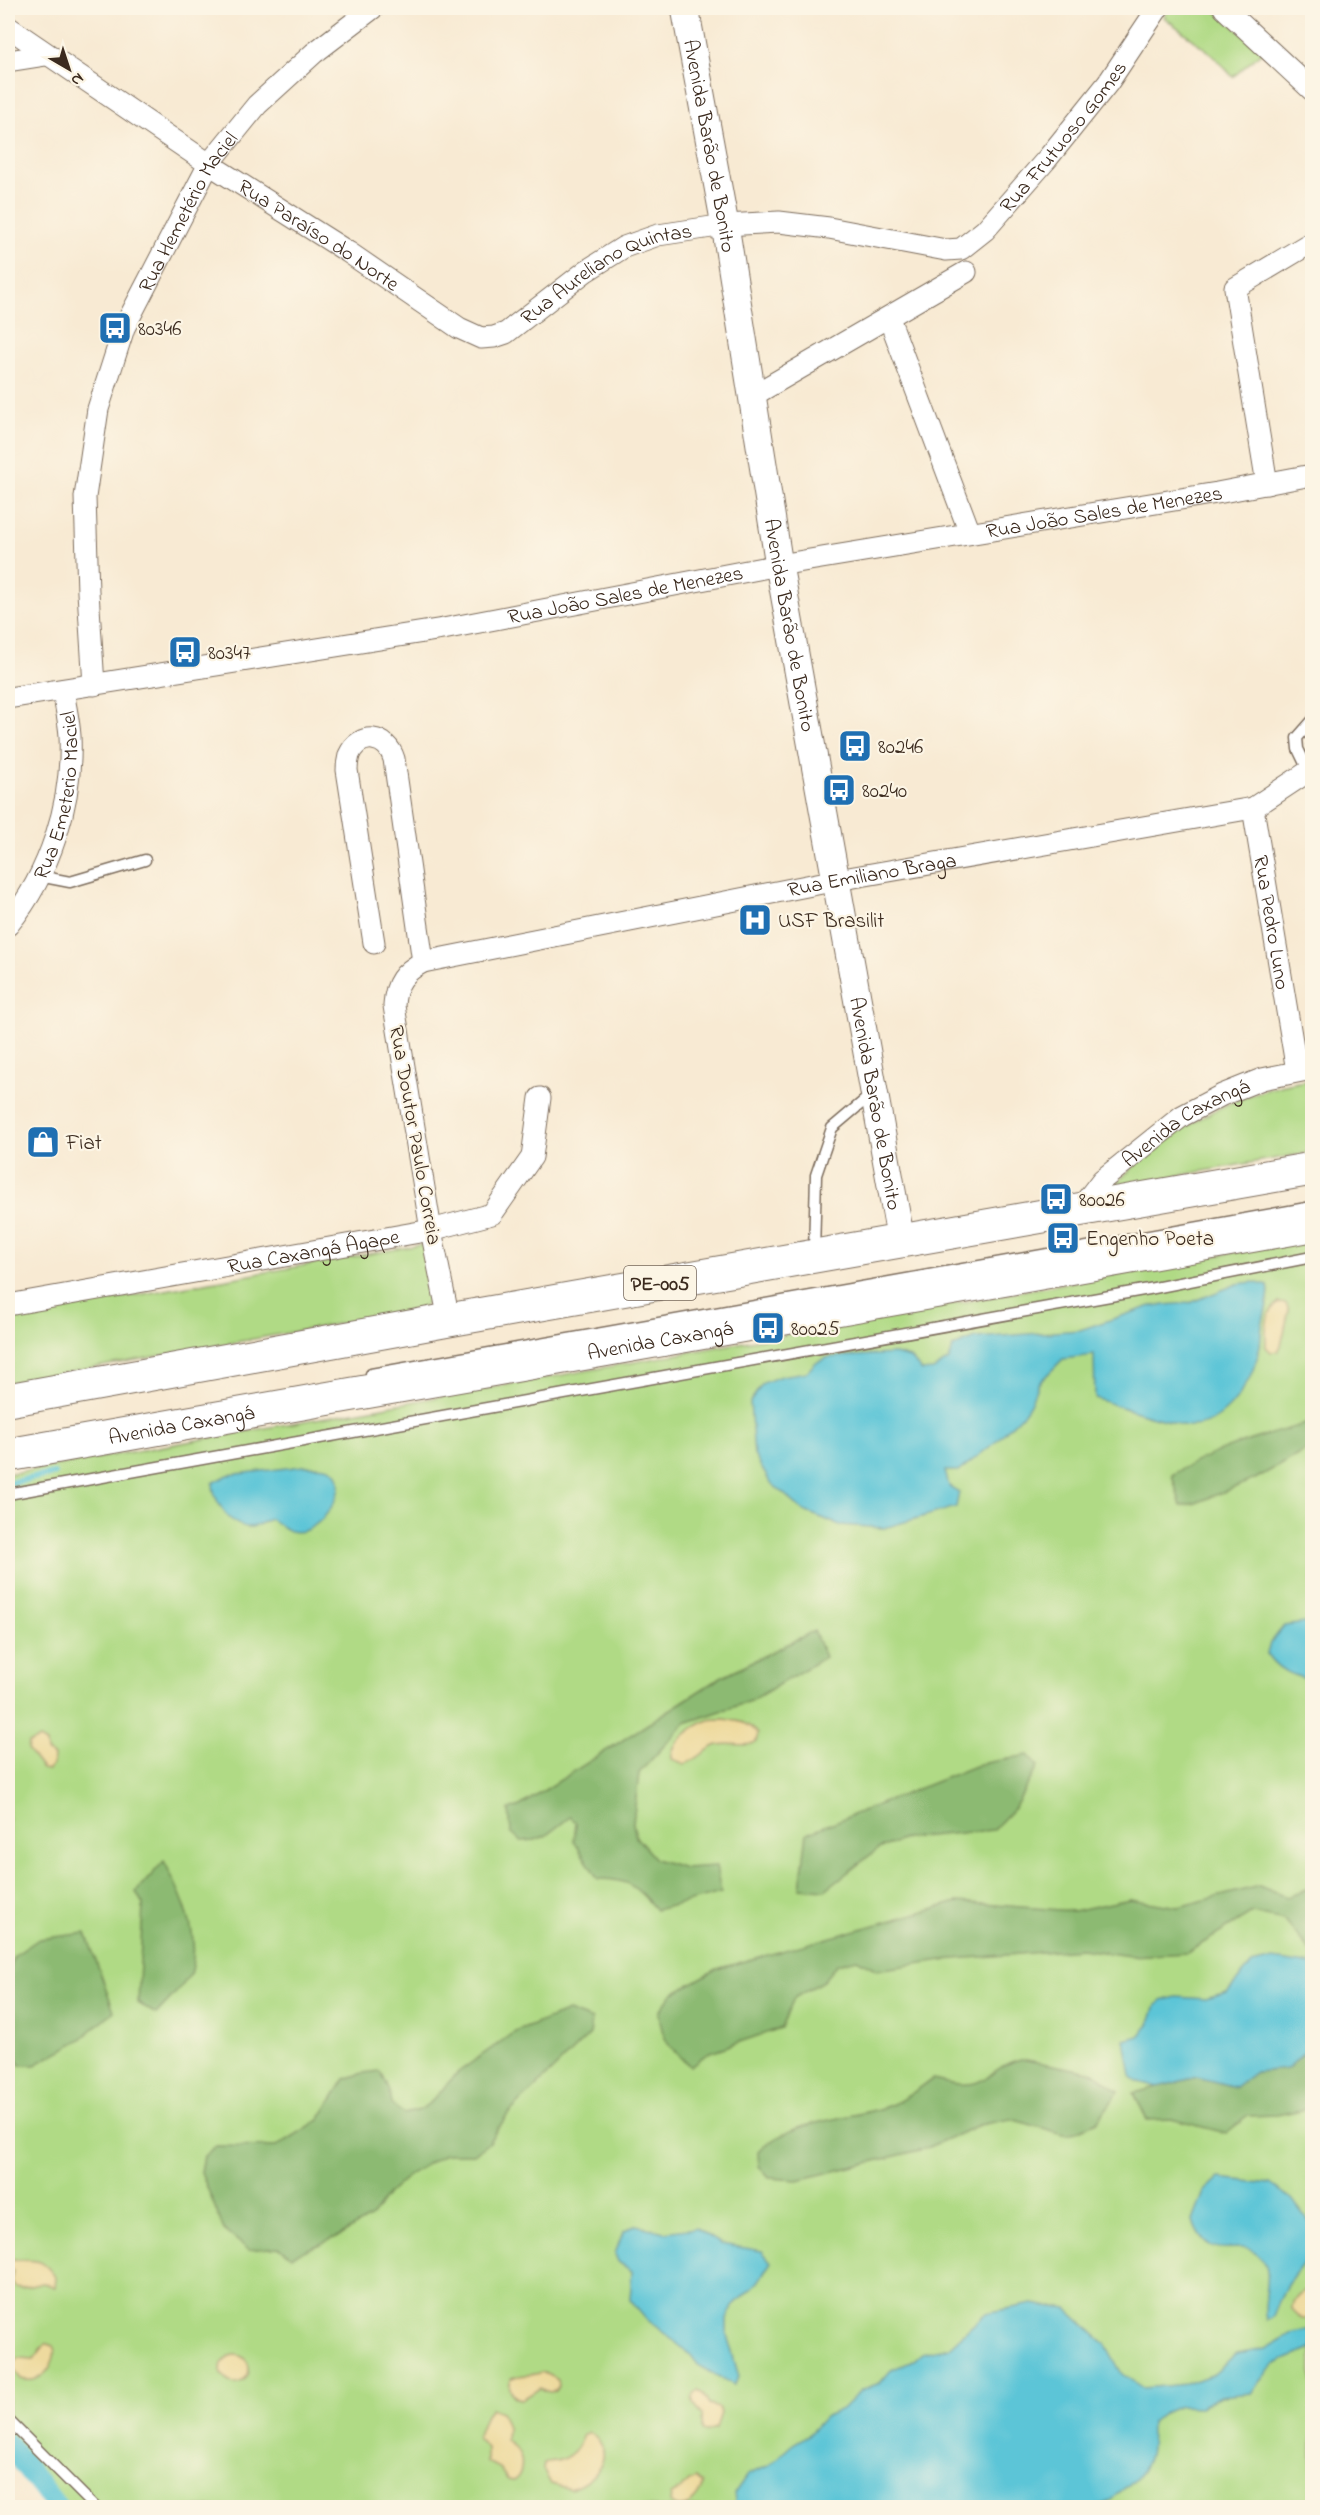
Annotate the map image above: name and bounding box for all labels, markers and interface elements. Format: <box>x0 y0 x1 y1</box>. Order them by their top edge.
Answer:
street label: Avenida Barão de Bonito <box>674 37 742 255</box>
north arrow <box>39 39 99 99</box>
street label: Rua Frutuoso Gomes <box>994 56 1135 220</box>
text: N <box>65 66 89 92</box>
street label: Rua Hemetério Maciel <box>132 126 246 298</box>
street label: Rua Paraíso do Norte <box>231 173 405 300</box>
street label: Rua Aureliano Quintas <box>515 217 694 333</box>
bus stop icon: 80346 <box>97 310 133 346</box>
place label: 80346 <box>138 315 182 345</box>
street label: Rua João Sales de Menezes <box>984 479 1225 548</box>
street label: Avenida Barão de Bonito <box>755 517 822 735</box>
street label: Rua João Sales de Menezes <box>505 559 746 633</box>
bus stop icon: 80347 <box>167 634 203 670</box>
place label: 80347 <box>208 639 251 669</box>
street label: Rua Emeterio Maciel <box>27 708 87 885</box>
bus stop icon: 80246 <box>837 728 873 764</box>
place label: 80246 <box>878 733 923 763</box>
bus stop icon: 80240 <box>821 772 857 808</box>
place label: 80240 <box>862 777 907 807</box>
street label: Rua Emiliano Braga <box>785 847 959 906</box>
street label: Rua Pedro Luno <box>1244 853 1296 992</box>
hospital icon: USF Brasilit <box>737 902 773 938</box>
place label: USF Brasilit <box>778 907 884 937</box>
street label: Avenida Barão de Bonito <box>840 995 908 1213</box>
street label: Rua Doutor Paulo Correia <box>380 1023 448 1247</box>
street label: Avenida Caxangá <box>1116 1072 1255 1176</box>
shop icon: Fiat <box>25 1124 61 1160</box>
place label: Fiat <box>65 1129 102 1159</box>
bus stop icon: 80026 <box>1038 1181 1074 1217</box>
place label: 80026 <box>1079 1186 1125 1216</box>
bus stop icon: Engenho Poeta <box>1045 1220 1081 1256</box>
street label: Rua Caxangá Ágape <box>225 1223 402 1283</box>
place label: Engenho Poeta <box>1086 1225 1214 1257</box>
road number: PE-005 <box>624 1266 696 1300</box>
bus stop icon: 80025 <box>750 1310 786 1346</box>
street label: Avenida Caxangá <box>585 1314 736 1370</box>
place label: 80025 <box>791 1315 839 1345</box>
street label: Avenida Caxangá <box>106 1399 257 1454</box>

